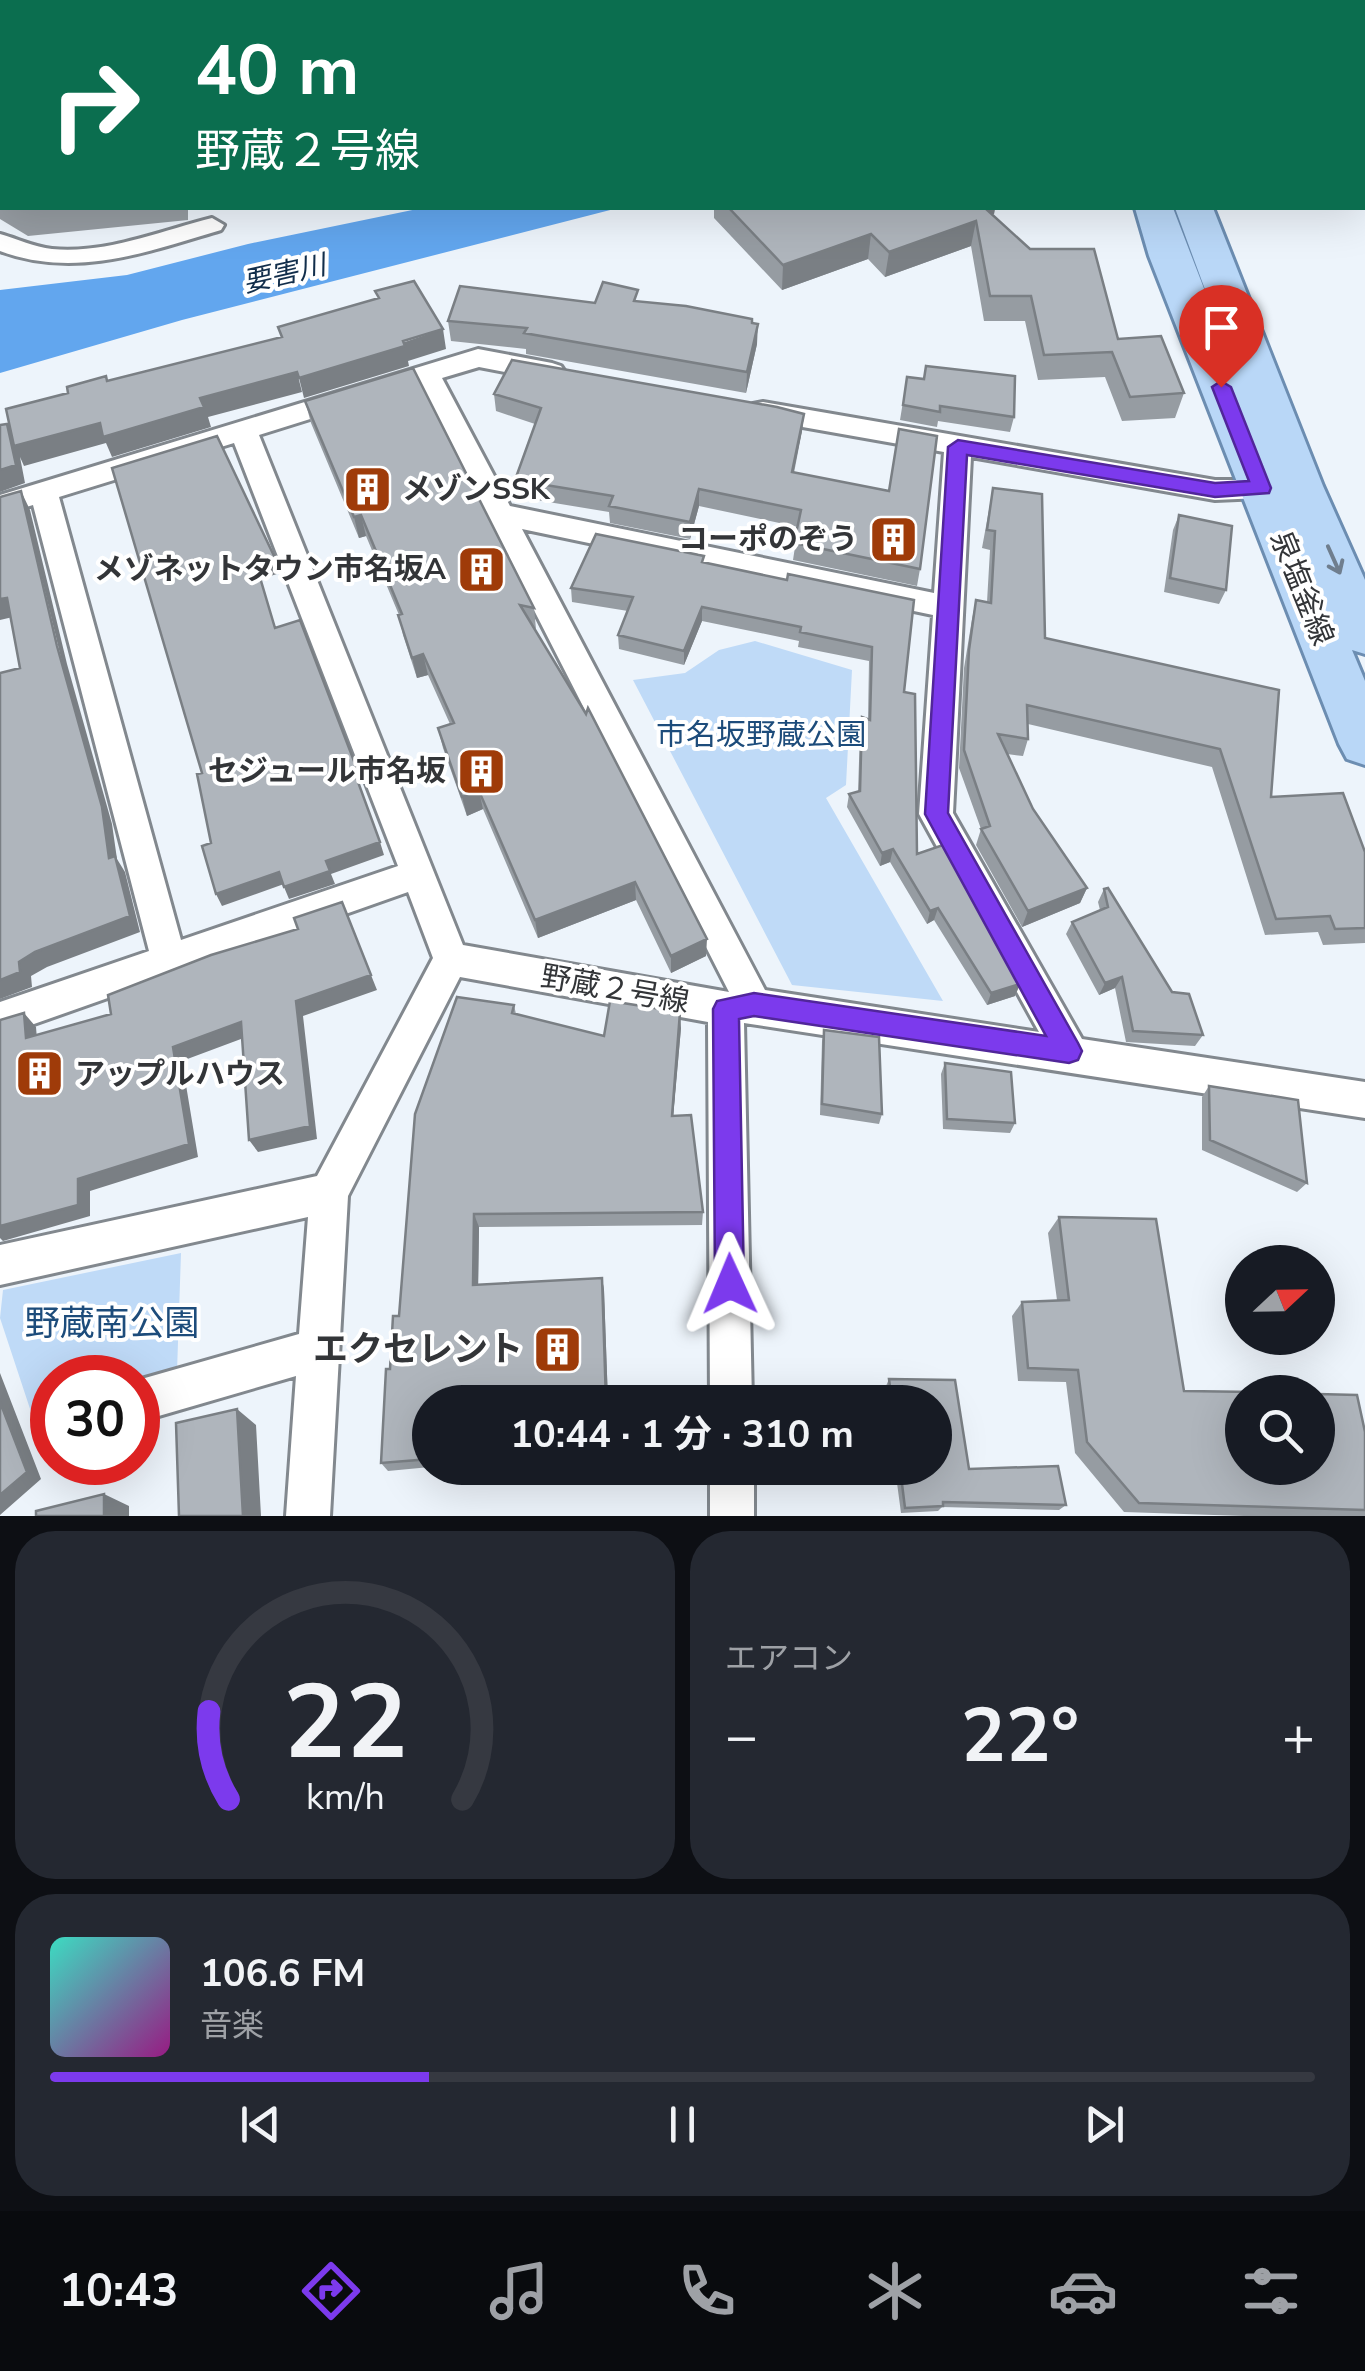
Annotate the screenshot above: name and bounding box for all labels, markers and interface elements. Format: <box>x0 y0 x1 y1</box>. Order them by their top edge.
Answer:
text: 40 m <box>195 23 359 119</box>
icon: right <box>30 40 160 170</box>
text: 野蔵２号線 <box>195 121 420 182</box>
water label: 要害川 <box>239 245 332 302</box>
pin <box>1179 285 1264 388</box>
icon: arrive <box>1194 300 1249 355</box>
building icon: メゾンSSK <box>341 463 393 515</box>
place label: メゾンSSK <box>402 469 551 510</box>
building icon: コーポのぞう <box>867 513 919 565</box>
place label: コーポのぞう <box>678 519 858 560</box>
street label: 泉塩釜線 <box>1260 525 1343 651</box>
building icon: メゾネットタウン市名坂A <box>455 543 507 595</box>
one-way arrow <box>1325 544 1344 574</box>
place label: メゾネットタウン市名坂A <box>94 549 447 590</box>
park label: 市名坂野蔵公園 <box>656 715 866 756</box>
building icon: セジュール市名坂 <box>455 745 507 797</box>
place label: セジュール市名坂 <box>208 751 446 792</box>
street label: 野蔵２号線 <box>537 956 692 1023</box>
building icon: アップルハウス <box>14 1048 66 1100</box>
place label: アップルハウス <box>75 1054 285 1095</box>
position arrow <box>678 1232 782 1336</box>
north arrow <box>1225 1245 1335 1355</box>
map controls <box>1225 1245 1335 1485</box>
park label: 野蔵南公園 <box>24 1300 200 1347</box>
building icon: エクセレント <box>532 1323 584 1375</box>
place label: エクセレント <box>313 1326 523 1373</box>
speed limit sign: 30 <box>30 1355 160 1485</box>
button: search <box>1225 1375 1335 1485</box>
text: 10:44 · 1 分 · 310 m <box>510 1409 854 1460</box>
text: エアコン <box>725 1637 853 1680</box>
text: 22 <box>283 1652 407 1794</box>
text: 22° <box>961 1685 1079 1787</box>
text: − <box>725 1699 758 1774</box>
text: + <box>1282 1699 1315 1774</box>
text: km/h <box>306 1773 384 1822</box>
text: 106.6 FM <box>200 1948 365 1999</box>
text: 音楽 <box>200 2004 264 2047</box>
icon: previous <box>233 2097 288 2152</box>
icon: pause <box>655 2097 710 2152</box>
icon: next <box>1077 2097 1132 2152</box>
icon: directions <box>296 2256 366 2326</box>
icon: music <box>484 2256 554 2326</box>
icon: phone <box>672 2256 742 2326</box>
icon: climate <box>860 2256 930 2326</box>
icon: car <box>1048 2256 1118 2326</box>
icon: filters <box>1236 2256 1306 2326</box>
text: 10:43 <box>59 2261 178 2322</box>

